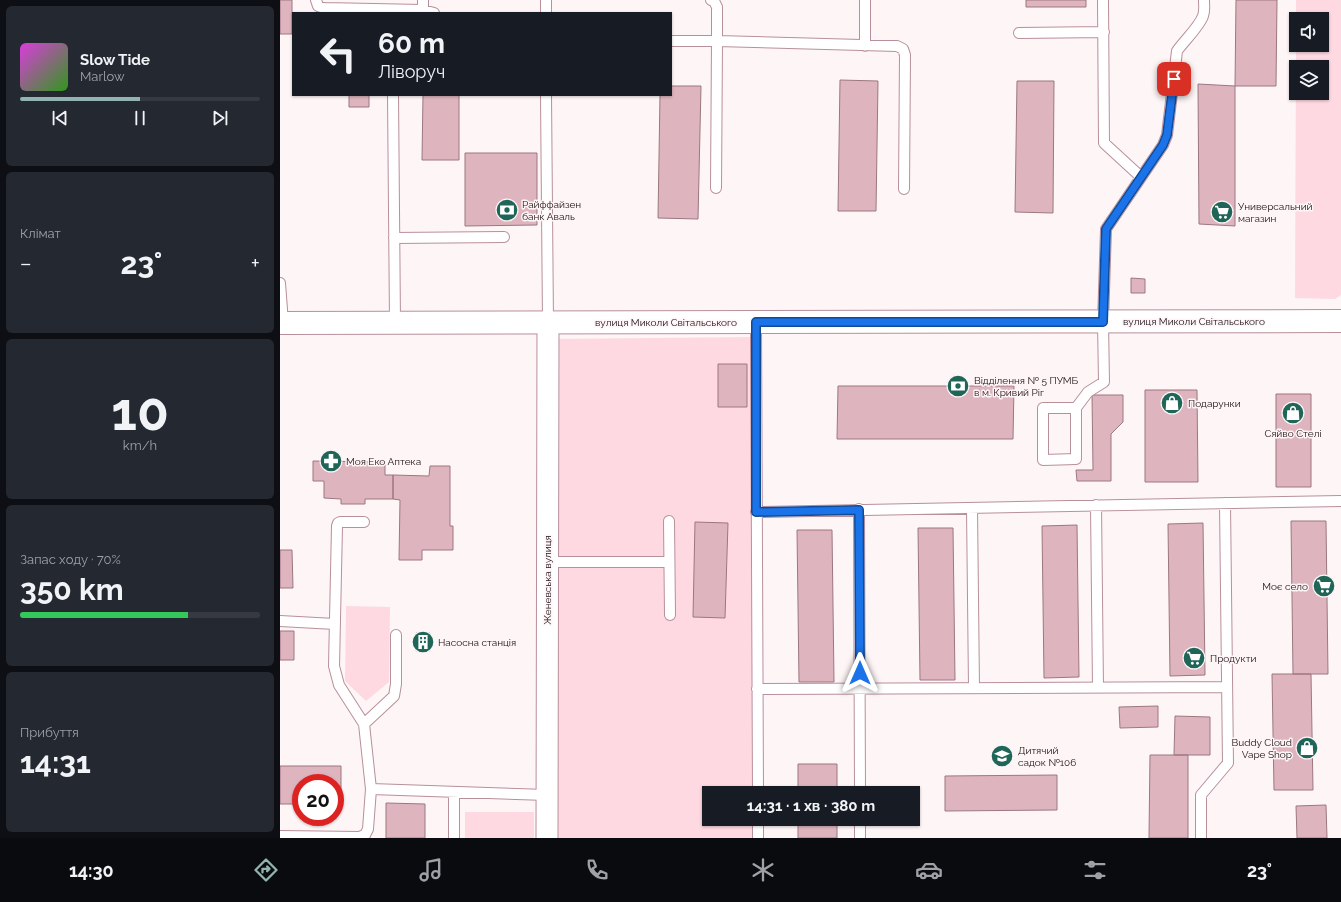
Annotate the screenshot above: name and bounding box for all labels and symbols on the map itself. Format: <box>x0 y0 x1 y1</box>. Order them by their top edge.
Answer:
pin <box>1157 62 1191 96</box>
bank icon: Райффайзен банк Аваль <box>494 197 520 223</box>
place label: Райффайзен банк Аваль <box>522 199 581 222</box>
supermarket icon: Универсальний магазин <box>1209 199 1235 225</box>
place label: Универсальний магазин <box>1238 201 1313 224</box>
street label: вулиця Миколи Світальського <box>1123 316 1265 327</box>
street label: вулиця Миколи Світальського <box>595 317 737 328</box>
bank icon: Відділення № 5 ПУМБ в м. Кривий Ріг <box>945 373 971 399</box>
place label: Відділення № 5 ПУМБ в м. Кривий Ріг <box>974 375 1079 398</box>
shop icon: Подарунки <box>1159 390 1185 416</box>
place label: Подарунки <box>1188 398 1241 409</box>
shop icon: Сяйво Стелі <box>1280 400 1306 426</box>
place label: Сяйво Стелі <box>1264 428 1322 439</box>
pharmacy icon: Моя Еко Аптека <box>318 448 344 474</box>
place label: Моя Еко Аптека <box>346 456 421 467</box>
street label: Женевська вулиця <box>542 535 553 625</box>
supermarket icon: Моє село <box>1311 573 1337 599</box>
place label: Моє село <box>1262 581 1308 592</box>
building icon: Насосна станція <box>410 629 436 655</box>
place label: Насосна станція <box>438 637 516 648</box>
supermarket icon: Продукти <box>1181 645 1207 671</box>
position arrow <box>839 652 881 694</box>
place label: Продукти <box>1210 653 1256 664</box>
shop icon: Buddy Cloud Vape Shop <box>1294 735 1320 761</box>
place label: Buddy Cloud Vape Shop <box>1232 737 1292 760</box>
school or university icon: Дитячий садок №106 <box>989 743 1015 769</box>
place label: Дитячий садок №106 <box>1018 745 1076 768</box>
speed limit sign: 20 <box>292 774 344 826</box>

